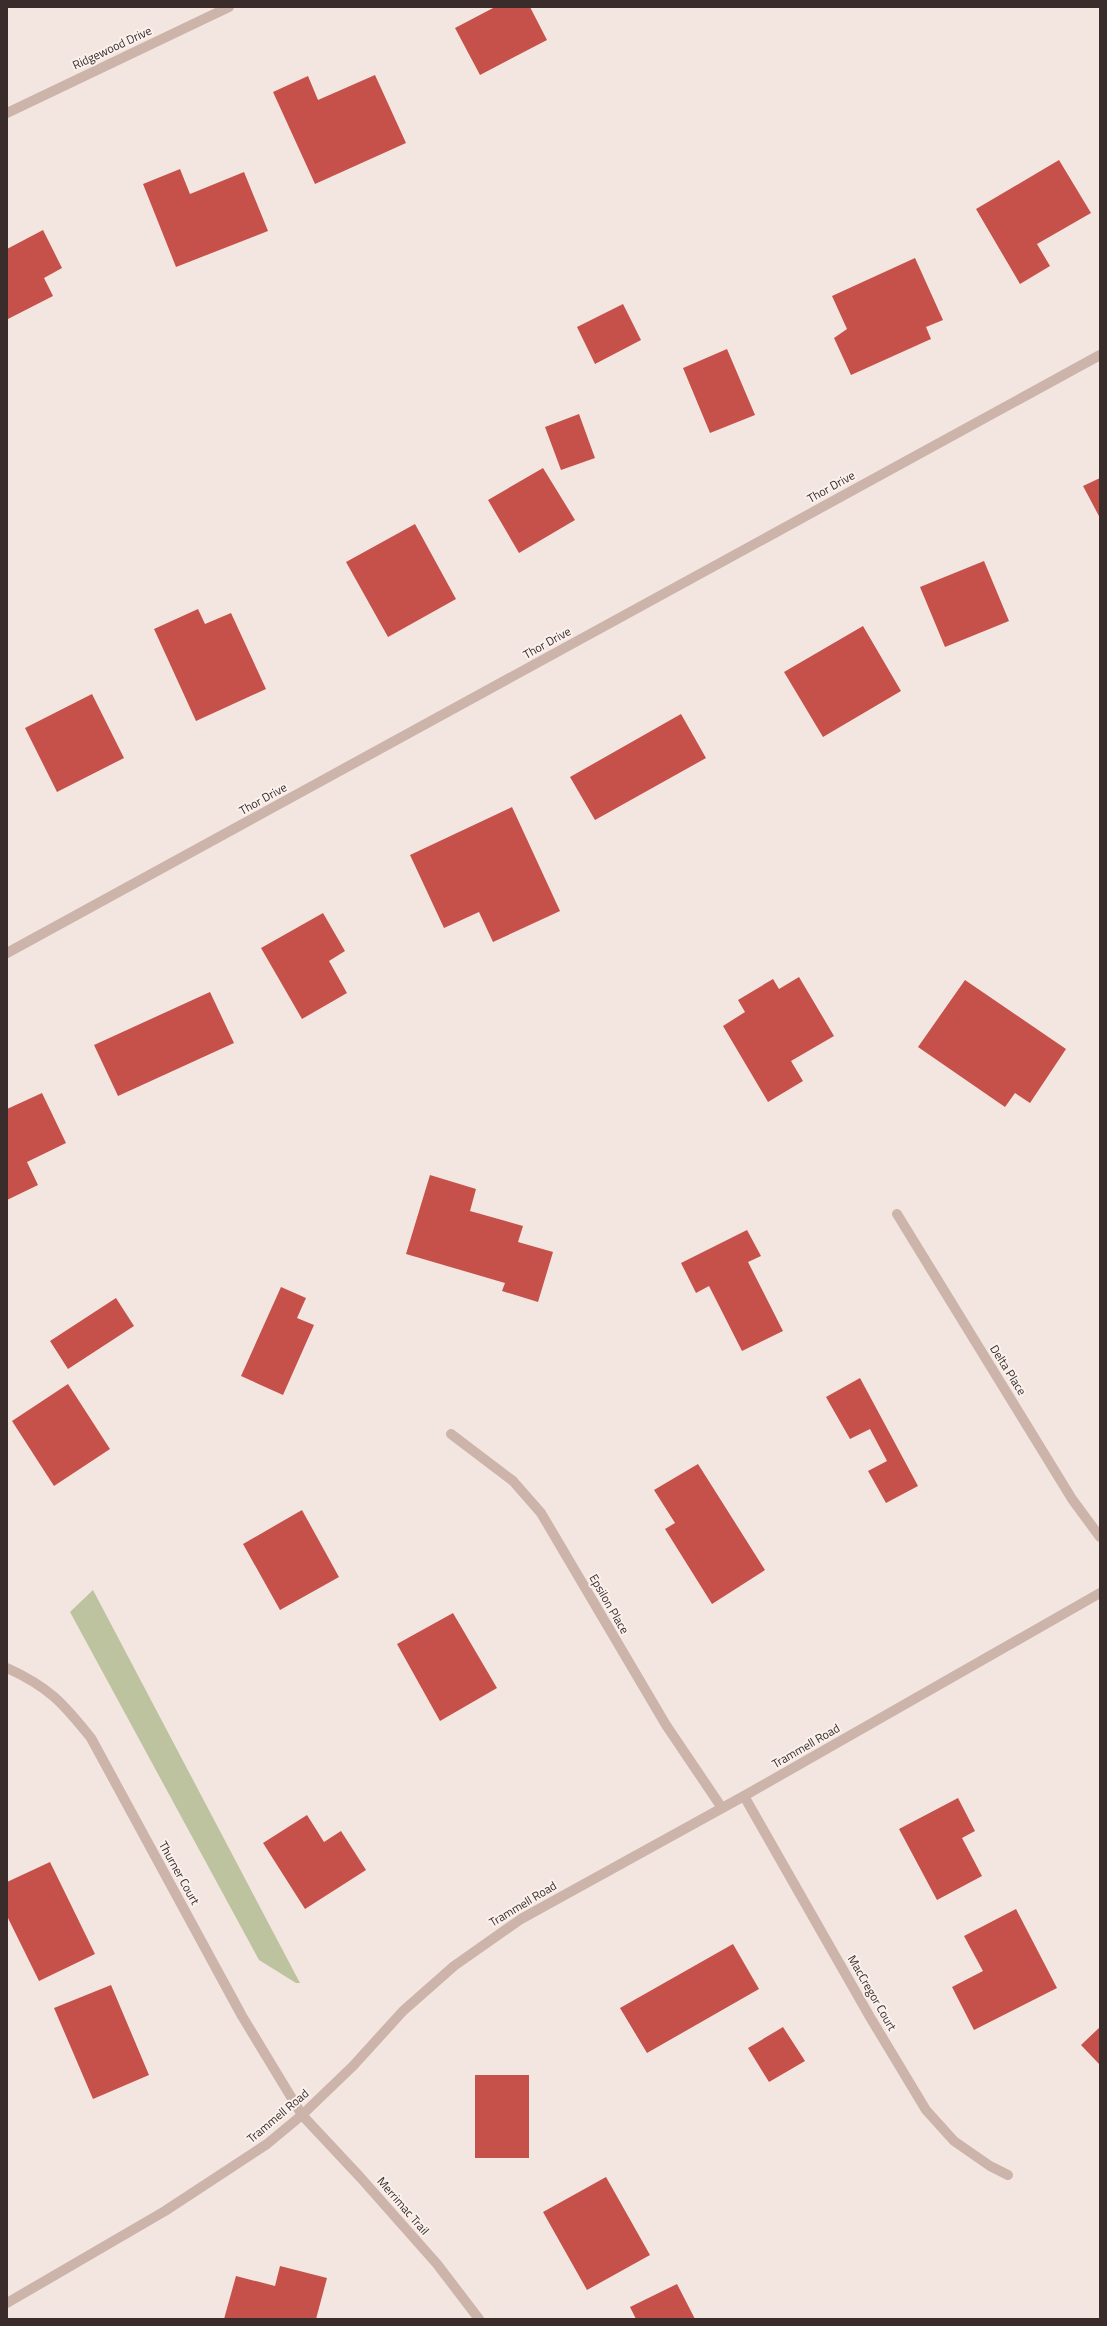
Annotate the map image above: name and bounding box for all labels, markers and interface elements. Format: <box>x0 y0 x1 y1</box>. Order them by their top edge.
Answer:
street label: Ridgewood Drive <box>69 21 155 74</box>
street label: Thor Drive <box>803 466 858 508</box>
street label: Thor Drive <box>519 622 574 664</box>
street label: Thor Drive <box>235 778 290 820</box>
street label: Delta Place <box>985 1341 1031 1399</box>
street label: Epsilon Place <box>585 1570 634 1637</box>
street label: Trammell Road <box>768 1718 843 1773</box>
street label: Thurner Court <box>154 1838 205 1909</box>
street label: Trammell Road <box>485 1876 560 1931</box>
street label: MacCregor Court <box>843 1951 902 2035</box>
street label: Trammell Road <box>243 2084 313 2147</box>
street label: Merrimac Trail <box>373 2172 434 2239</box>

